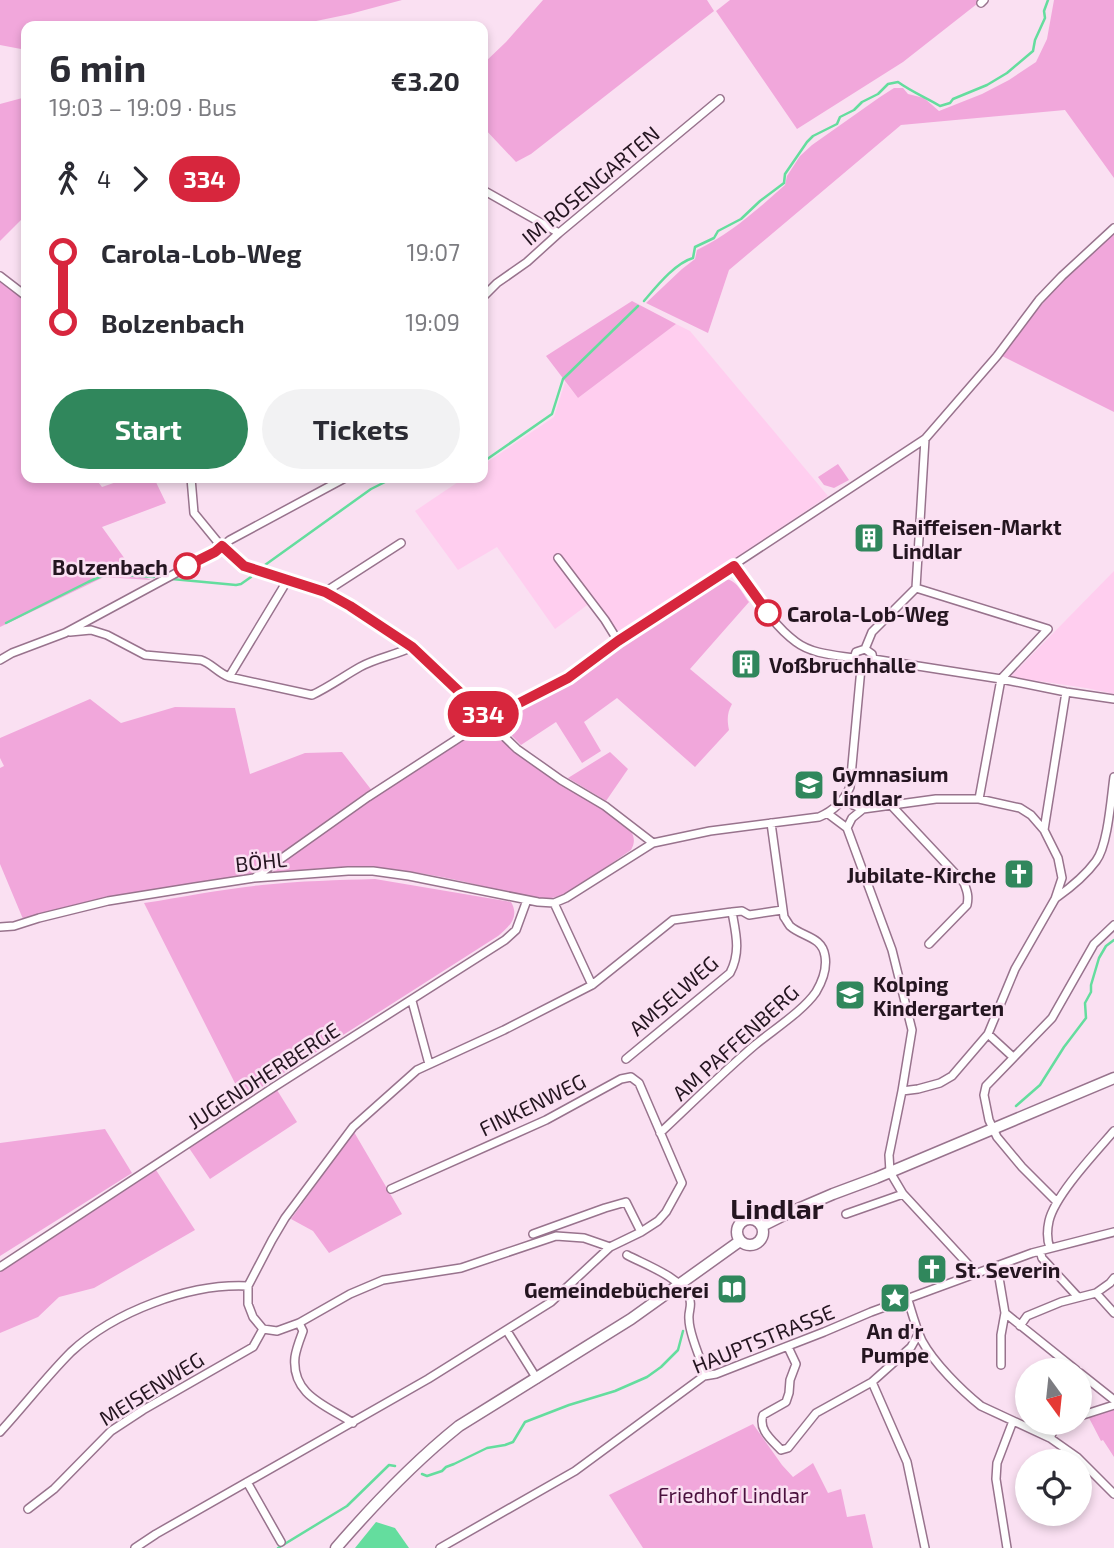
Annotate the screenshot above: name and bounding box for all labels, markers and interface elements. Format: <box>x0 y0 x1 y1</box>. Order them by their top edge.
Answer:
text: 6 min <box>49 44 146 90</box>
text: €3.20 <box>391 65 460 96</box>
text: 19:03 – 19:09 · Bus <box>49 93 237 121</box>
street label: IM ROSENGARTEN <box>516 120 664 250</box>
icon: walk <box>49 160 87 198</box>
icon: forward <box>121 160 159 198</box>
text: 334 <box>183 164 226 193</box>
text: 4 <box>97 165 111 193</box>
text: Carola-Lob-Weg <box>101 237 302 268</box>
text: 19:07 <box>407 238 460 266</box>
text: Bolzenbach <box>101 307 245 338</box>
text: 19:09 <box>405 308 460 336</box>
button: Start <box>49 389 248 469</box>
button: Tickets <box>262 389 460 469</box>
place label: Raiffeisen-Markt Lindlar <box>892 514 1062 563</box>
building icon: Raiffeisen-Markt Lindlar <box>852 521 886 555</box>
marker: Bolzenbach <box>174 553 200 579</box>
place label: Bolzenbach <box>52 554 168 579</box>
marker: Carola-Lob-Weg <box>755 600 781 626</box>
place label: Carola-Lob-Weg <box>787 601 949 626</box>
building icon: Voßbruchhalle <box>729 647 763 681</box>
place label: Voßbruchhalle <box>769 652 916 677</box>
line badge: 334 <box>443 691 523 737</box>
text: 334 <box>462 699 504 728</box>
place label: Gymnasium Lindlar <box>832 761 949 810</box>
school or university icon: Gymnasium Lindlar <box>792 768 826 802</box>
street label: BÖHL <box>234 846 288 876</box>
church icon: Jubilate-Kirche <box>1002 857 1036 891</box>
place label: Jubilate-Kirche <box>846 862 996 887</box>
street label: AMSELWEG <box>623 950 723 1040</box>
place label: Kolping Kindergarten <box>873 971 1004 1020</box>
school or university icon: Kolping Kindergarten <box>833 978 867 1012</box>
street label: AM PAFFENBERG <box>667 979 803 1105</box>
street label: JUGENDHERBERGE <box>182 1017 344 1133</box>
street label: FINKENWEG <box>475 1068 589 1140</box>
district label: Lindlar <box>730 1191 824 1225</box>
church icon: St. Severin <box>915 1252 949 1286</box>
place label: St. Severin <box>955 1257 1060 1282</box>
library icon: Gemeindebücherei <box>715 1272 749 1306</box>
place label: Gemeindebücherei <box>524 1277 709 1302</box>
place icon: An d'r Pumpe <box>878 1281 912 1315</box>
street label: HAUPTSTRASSE <box>688 1298 838 1378</box>
place label: An d'r Pumpe <box>861 1318 929 1367</box>
street label: MEISENWEG <box>94 1346 208 1430</box>
north arrow <box>1015 1358 1092 1435</box>
map controls <box>1015 1358 1092 1526</box>
button: locate <box>1015 1449 1092 1526</box>
park label: Friedhof Lindlar <box>658 1482 809 1507</box>

